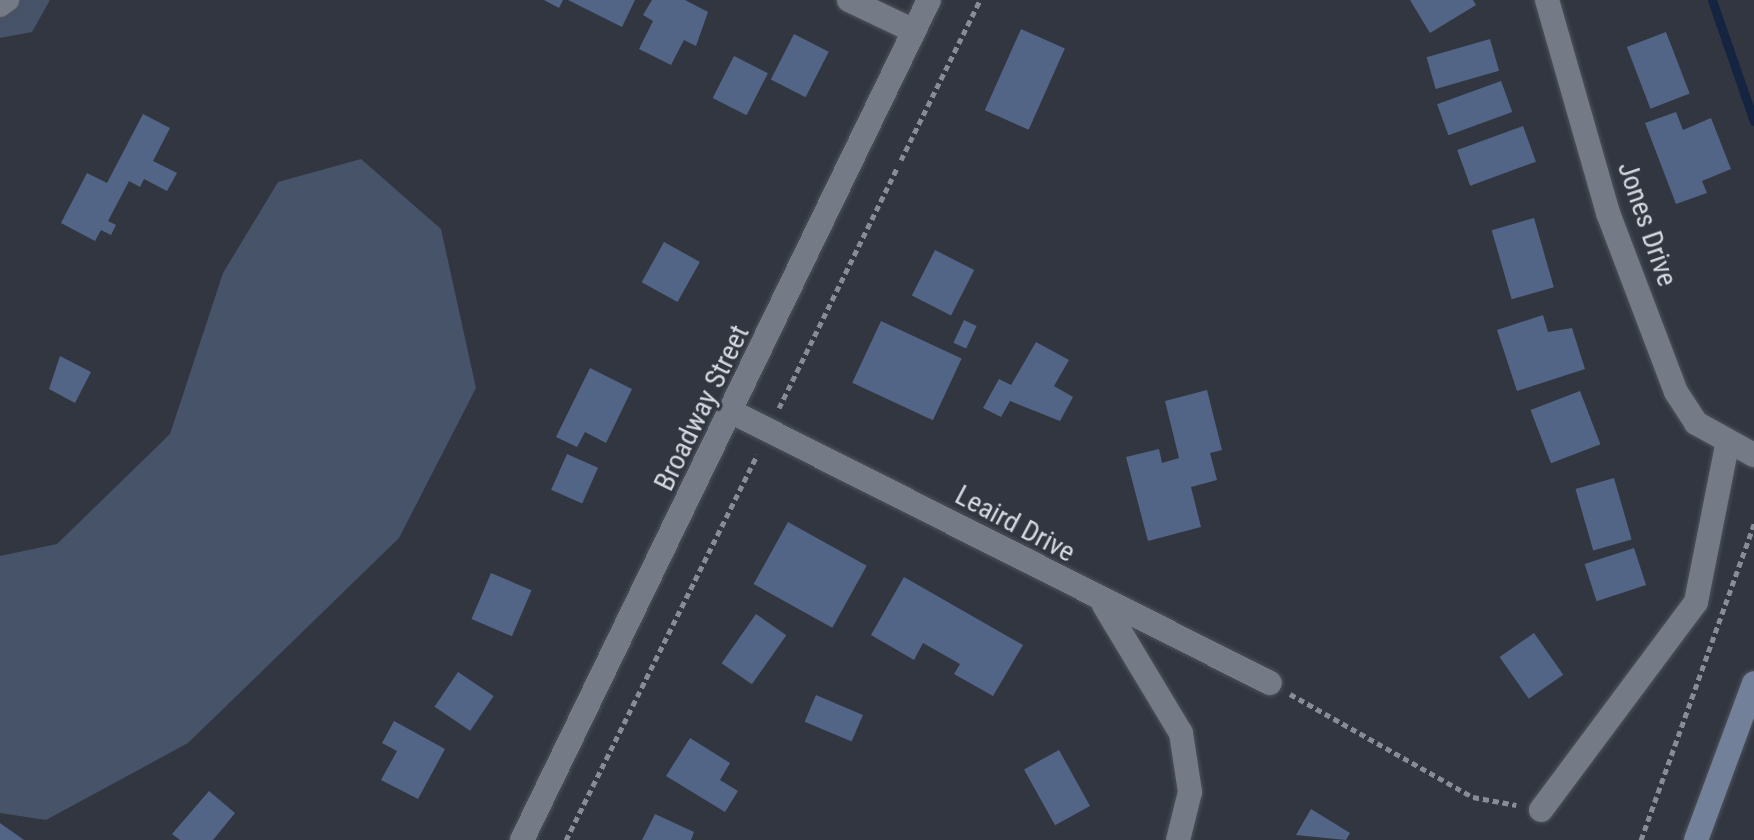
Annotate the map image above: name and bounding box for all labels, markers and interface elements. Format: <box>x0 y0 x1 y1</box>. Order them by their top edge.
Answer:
street label: Jones Drive <box>1610 157 1684 291</box>
street label: Broadway Street <box>647 320 757 496</box>
street label: Leaird Drive <box>949 478 1081 570</box>

